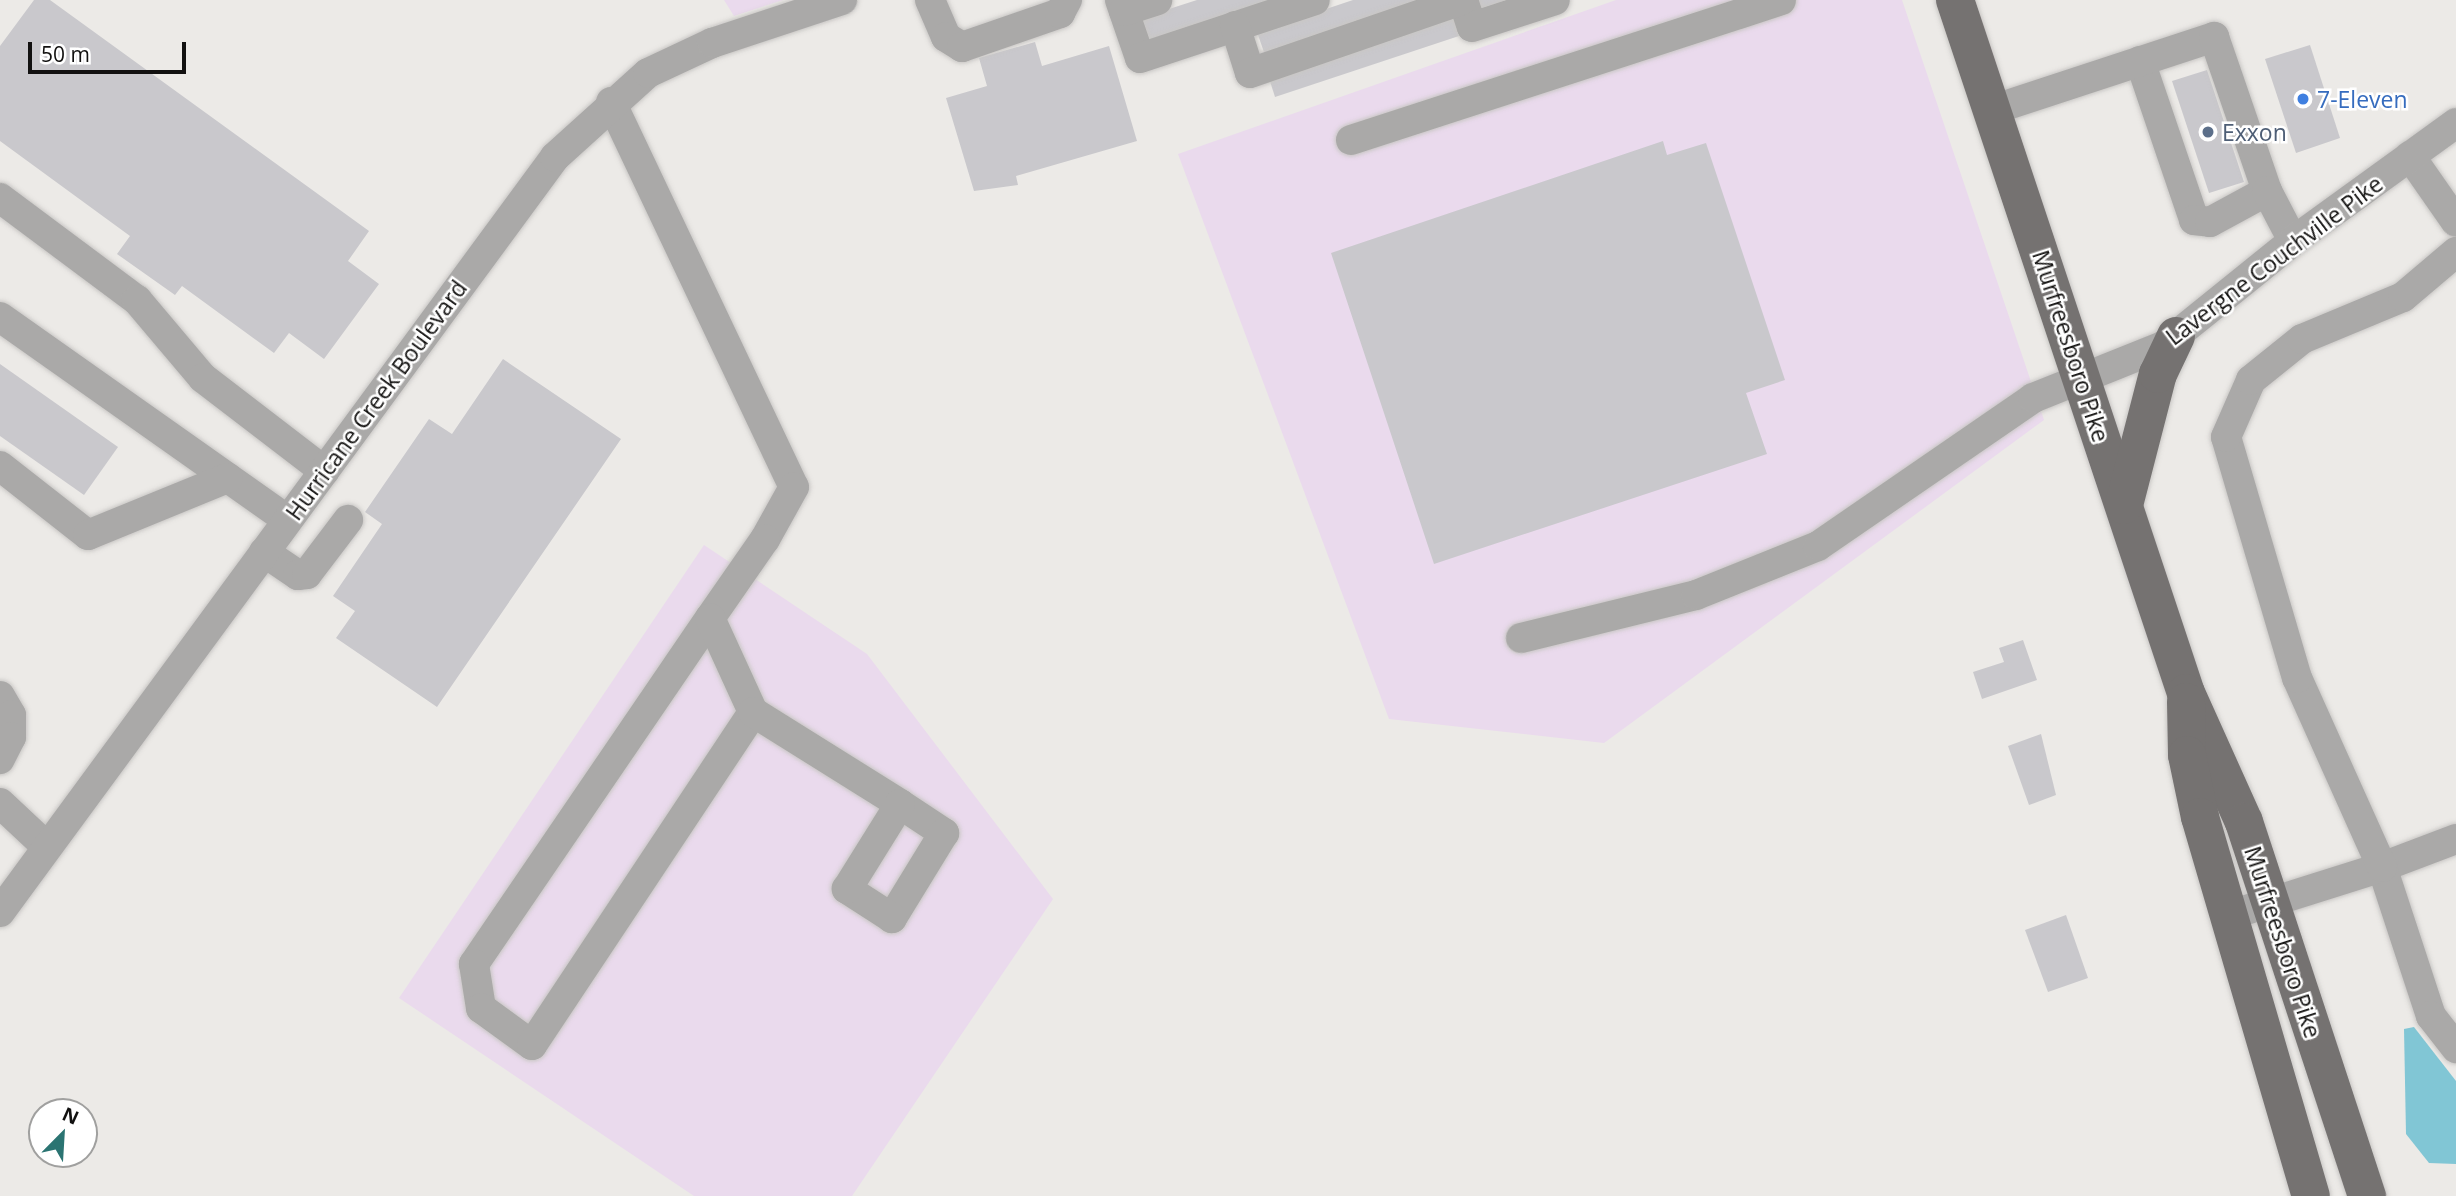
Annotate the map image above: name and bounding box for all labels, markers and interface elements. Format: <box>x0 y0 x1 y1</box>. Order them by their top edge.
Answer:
scale bar <box>32 28 189 72</box>
text: 50 m <box>41 40 90 68</box>
place label: 7-Eleven <box>2317 85 2408 113</box>
marker: 7-Eleven <box>2295 91 2311 107</box>
place label: Exxon <box>2222 118 2287 146</box>
marker: Exxon <box>2200 124 2216 140</box>
street label: Lavergne Couchville Pike <box>2160 170 2388 350</box>
street label: Murfreesboro Pike <box>2027 247 2115 445</box>
street label: Hurricane Creek Boulevard <box>280 275 472 525</box>
street label: Murfreesboro Pike <box>2239 843 2327 1041</box>
north arrow <box>28 1098 98 1168</box>
text: N <box>58 1101 83 1131</box>

